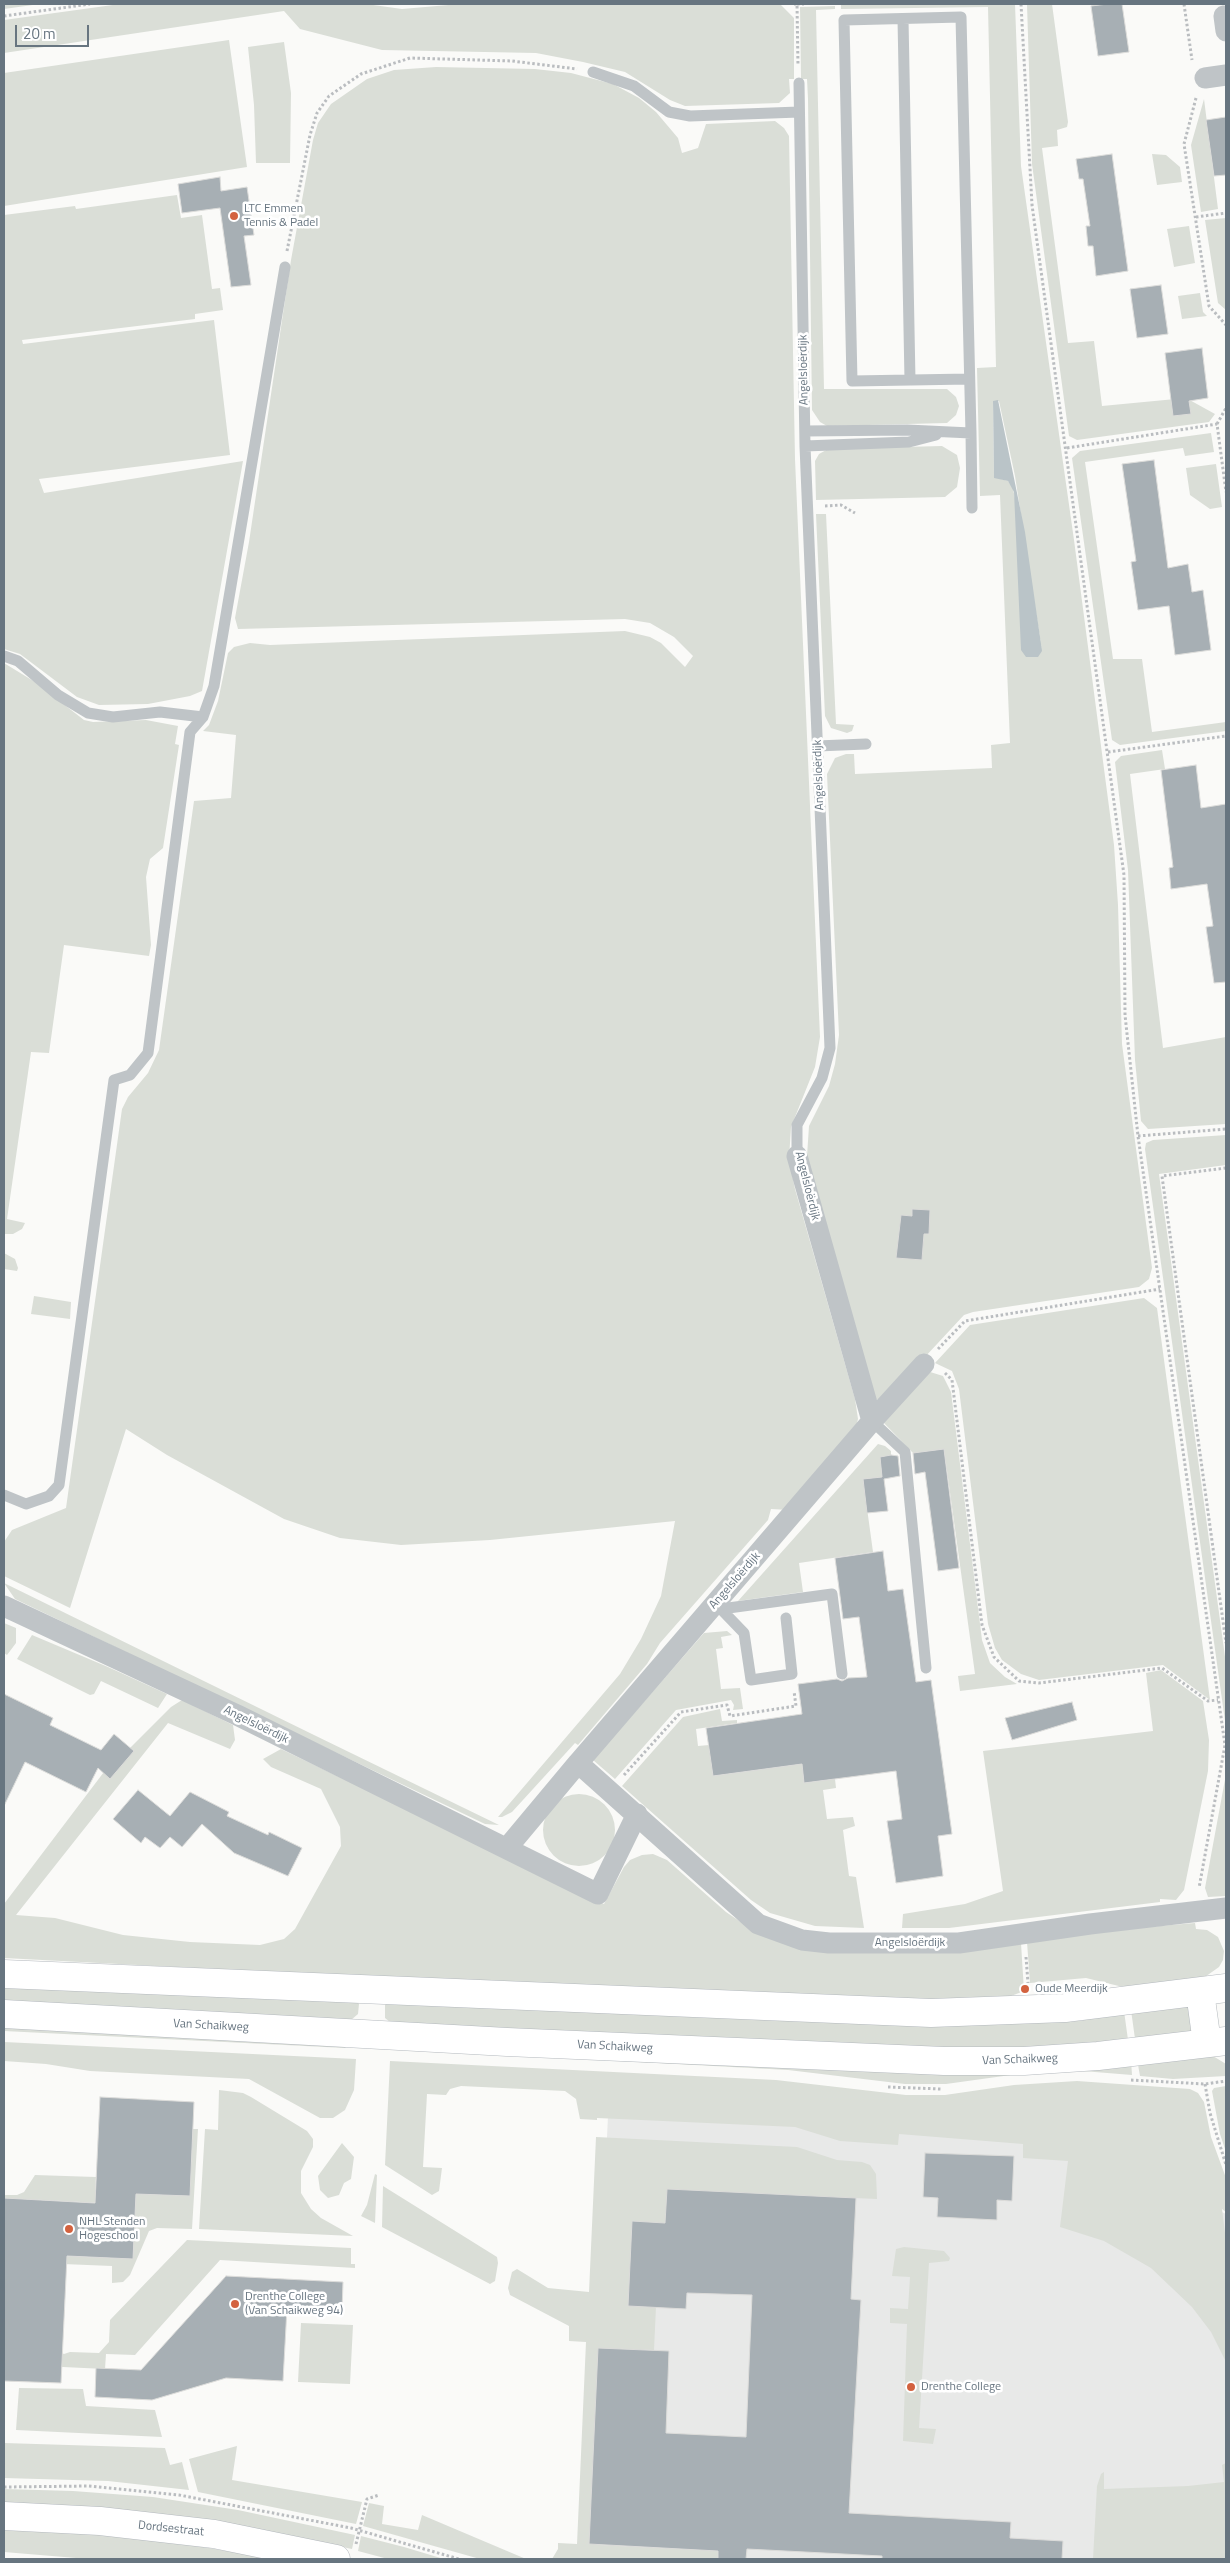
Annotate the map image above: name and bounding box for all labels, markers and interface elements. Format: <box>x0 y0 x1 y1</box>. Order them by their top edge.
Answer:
scale bar <box>18 15 91 47</box>
text: 20 m <box>23 22 56 45</box>
place label: LTC Emmen Tennis & Padel <box>244 202 318 230</box>
marker: LTC Emmen Tennis & Padel <box>228 210 240 222</box>
street label: Angelsloërdijk <box>796 335 812 405</box>
street label: Angelsloërdijk <box>811 739 827 811</box>
street label: Angelsloërdijk <box>791 1150 823 1222</box>
street label: Angelsloërdijk <box>706 1550 764 1612</box>
street label: Angelsloërdijk <box>221 1703 291 1747</box>
street label: Angelsloërdijk <box>875 1936 945 1950</box>
place label: Oude Meerdijk <box>1035 1982 1108 1996</box>
marker: Oude Meerdijk <box>1019 1983 1031 1995</box>
street label: Van Schaikweg <box>173 2017 249 2035</box>
street label: Van Schaikweg <box>577 2038 653 2056</box>
street label: Van Schaikweg <box>982 2051 1058 2069</box>
place label: NHL Stenden Hogeschool <box>79 2215 146 2243</box>
marker: NHL Stenden Hogeschool <box>63 2223 75 2235</box>
place label: Drenthe College (Van Schaikweg 94) <box>245 2290 343 2318</box>
marker: Drenthe College (Van Schaikweg 94) <box>229 2298 241 2310</box>
place label: Drenthe College <box>921 2380 1001 2394</box>
marker: Drenthe College <box>905 2381 917 2393</box>
street label: Dordsestraat <box>137 2518 205 2540</box>

